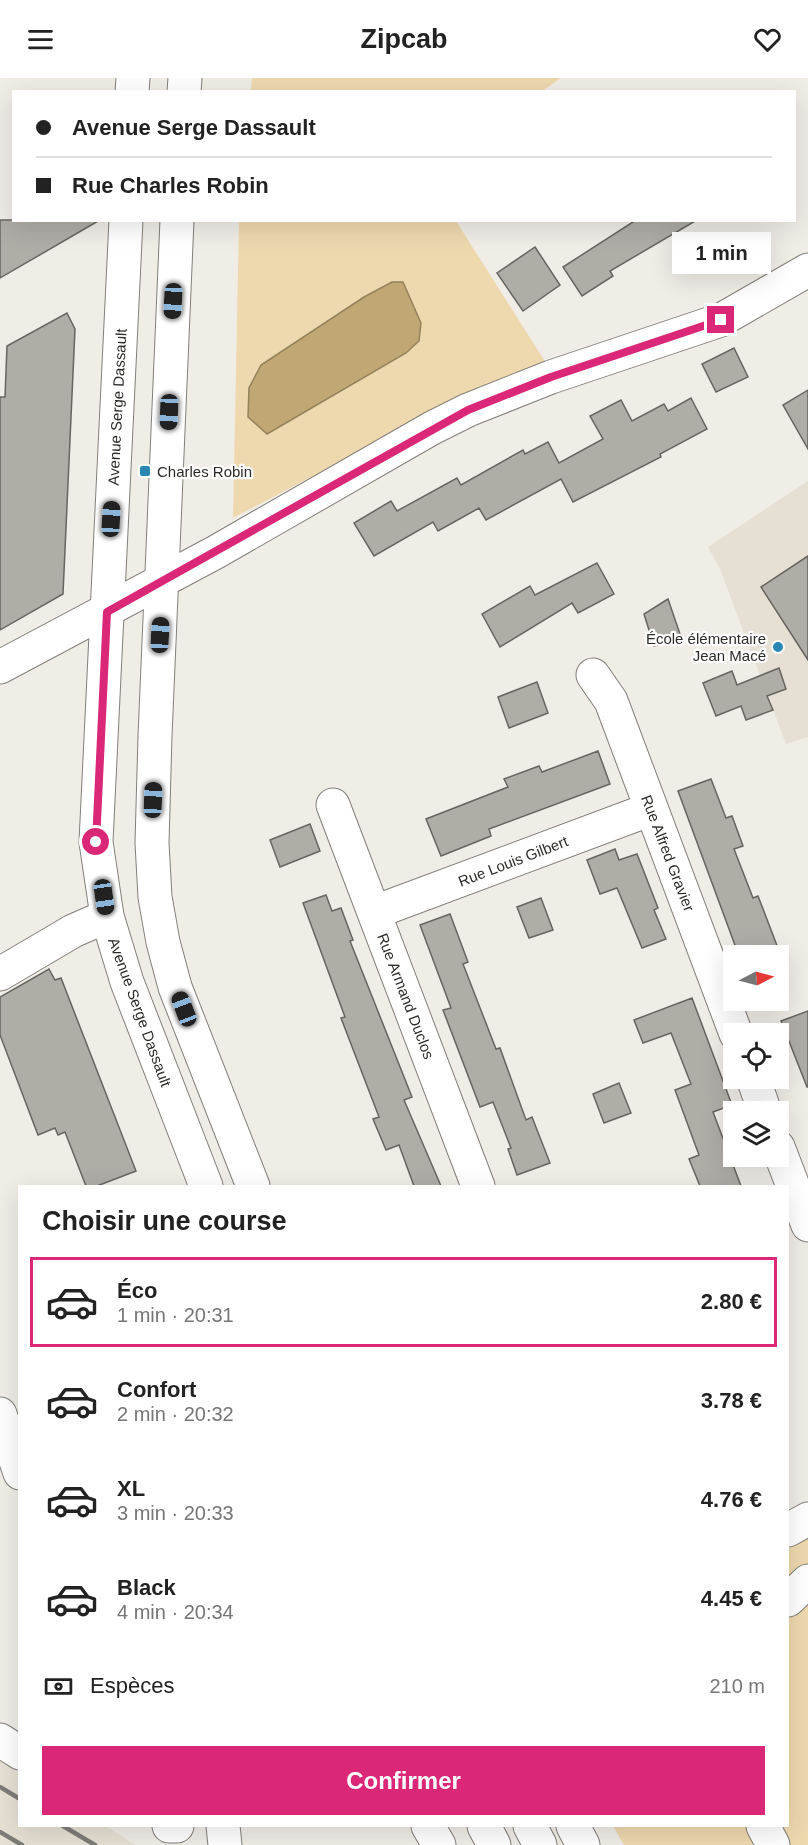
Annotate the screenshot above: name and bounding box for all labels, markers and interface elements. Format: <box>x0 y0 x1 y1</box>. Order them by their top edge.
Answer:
icon: menu <box>24 23 57 56</box>
icon: heart <box>751 23 784 56</box>
text: Zipcab <box>360 24 448 54</box>
text: Avenue Serge Dassault <box>72 115 316 140</box>
text: Rue Charles Robin <box>72 173 269 198</box>
callout: 1 min <box>672 233 771 275</box>
text: 1 min <box>695 242 748 264</box>
car <box>163 283 183 319</box>
route end <box>707 306 734 333</box>
street label: Avenue Serge Dassault <box>104 327 130 486</box>
car <box>159 394 179 430</box>
place label: Charles Robin <box>157 463 252 480</box>
marker: Charles Robin <box>138 464 152 478</box>
car <box>101 501 121 537</box>
car <box>150 617 170 653</box>
place label: École élémentaire Jean Macé <box>646 630 766 664</box>
marker: École élémentaire Jean Macé <box>771 640 785 654</box>
car <box>143 782 163 818</box>
street label: Rue Alfred Gravier <box>638 792 698 914</box>
route start <box>82 828 109 855</box>
street label: Rue Louis Gilbert <box>456 832 571 890</box>
car <box>93 878 115 916</box>
street label: Rue Armand Duclos <box>374 931 438 1061</box>
street label: Avenue Serge Dassault <box>105 935 175 1090</box>
north arrow <box>723 945 789 1011</box>
map controls <box>723 945 789 1167</box>
car <box>169 989 199 1029</box>
button: locate <box>723 1023 789 1089</box>
button: layers <box>723 1101 789 1167</box>
text: Choisir une course <box>42 1206 287 1236</box>
icon: car <box>45 1275 99 1329</box>
text: Éco <box>117 1278 157 1303</box>
text: 2.80 € <box>701 1289 762 1314</box>
text: 1 min · 20:31 <box>117 1304 234 1326</box>
icon: car <box>45 1374 99 1428</box>
text: Confort <box>117 1377 196 1402</box>
text: 3.78 € <box>701 1388 762 1413</box>
text: 2 min · 20:32 <box>117 1403 234 1425</box>
icon: car <box>45 1473 99 1527</box>
text: XL <box>117 1476 145 1501</box>
text: 4.76 € <box>701 1487 762 1512</box>
text: 3 min · 20:33 <box>117 1502 234 1524</box>
icon: car <box>45 1572 99 1626</box>
text: Black <box>117 1575 176 1600</box>
text: 4.45 € <box>701 1586 762 1611</box>
text: 4 min · 20:34 <box>117 1601 234 1623</box>
icon: cash <box>42 1670 75 1703</box>
text: Espèces <box>90 1673 174 1698</box>
text: 210 m <box>709 1675 765 1697</box>
button: Confirmer <box>42 1746 765 1815</box>

